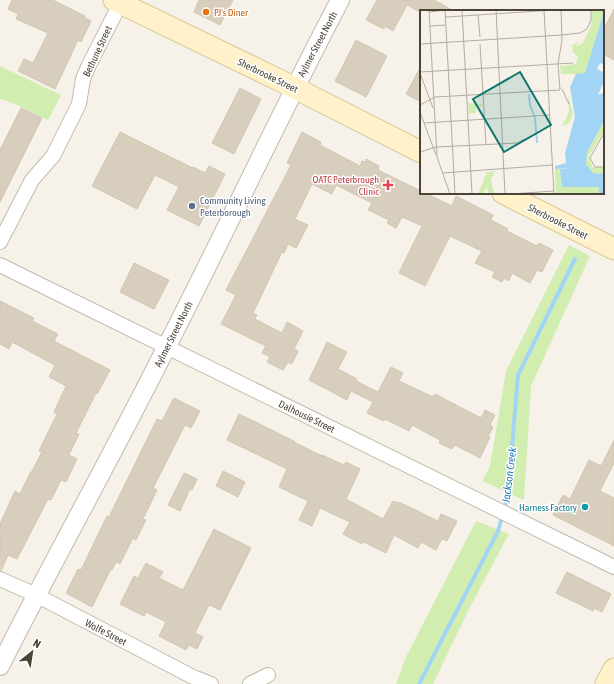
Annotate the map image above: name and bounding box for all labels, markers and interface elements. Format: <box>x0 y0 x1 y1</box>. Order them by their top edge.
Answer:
marker: PJ's Diner <box>201 7 211 17</box>
place label: PJ's Diner <box>214 7 249 18</box>
street label: Aylmer Street North <box>296 10 339 79</box>
inset map <box>420 10 604 194</box>
street label: Bethune Street <box>81 24 114 78</box>
street label: Sherbrooke Street <box>236 56 300 95</box>
place label: OATC Peterbrough Clinic <box>313 174 379 197</box>
marker: OATC Peterbrough Clinic <box>382 179 394 191</box>
place label: Community Living Peterborough <box>200 195 266 218</box>
marker: Community Living Peterborough <box>187 201 197 211</box>
street label: Sherbrooke Street <box>526 202 590 241</box>
street label: Aylmer Street North <box>152 299 195 369</box>
street label: Dalhousie Street <box>277 398 337 435</box>
water label: Jackson Creek <box>500 446 518 504</box>
place label: Harness Factory <box>519 502 577 513</box>
marker: Harness Factory <box>580 502 590 512</box>
street label: Wolfe Street <box>83 617 128 648</box>
north arrow <box>12 632 52 672</box>
text: N <box>31 637 43 650</box>

